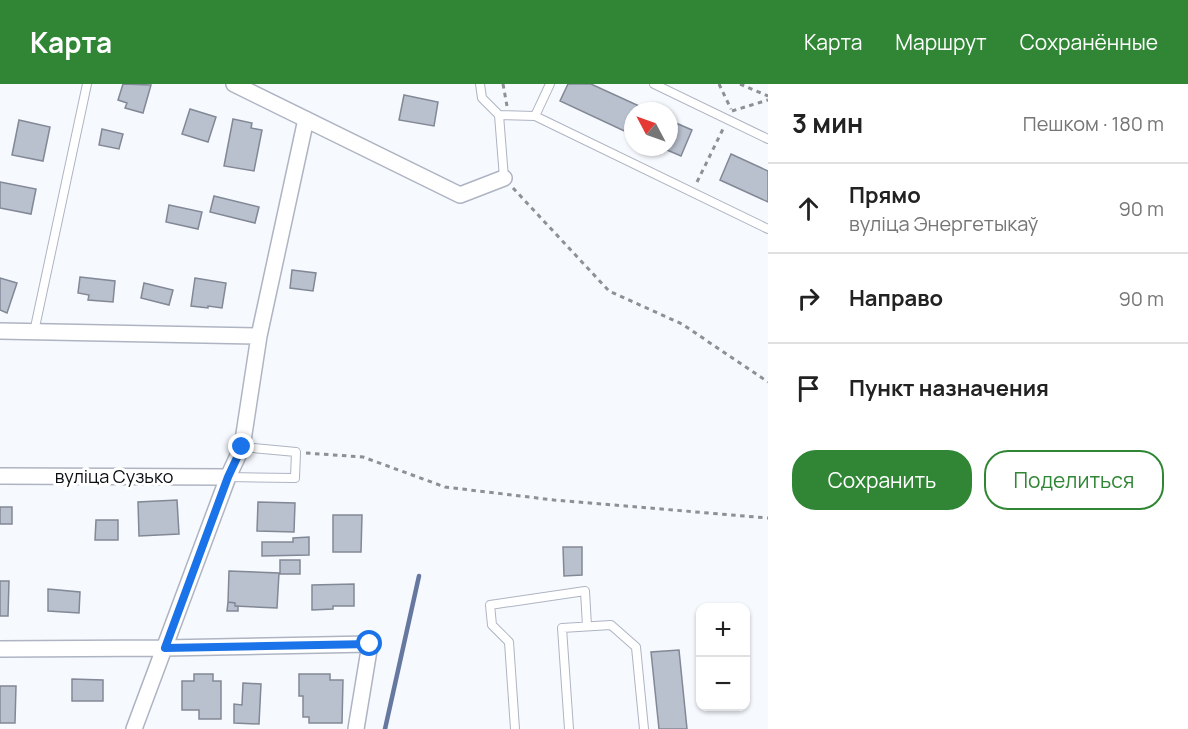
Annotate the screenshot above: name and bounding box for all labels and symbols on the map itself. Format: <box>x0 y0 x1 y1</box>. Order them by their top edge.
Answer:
north arrow <box>624 102 678 156</box>
route end <box>228 433 254 459</box>
street label: вуліца Сузько <box>55 464 173 488</box>
route start <box>356 630 382 656</box>

